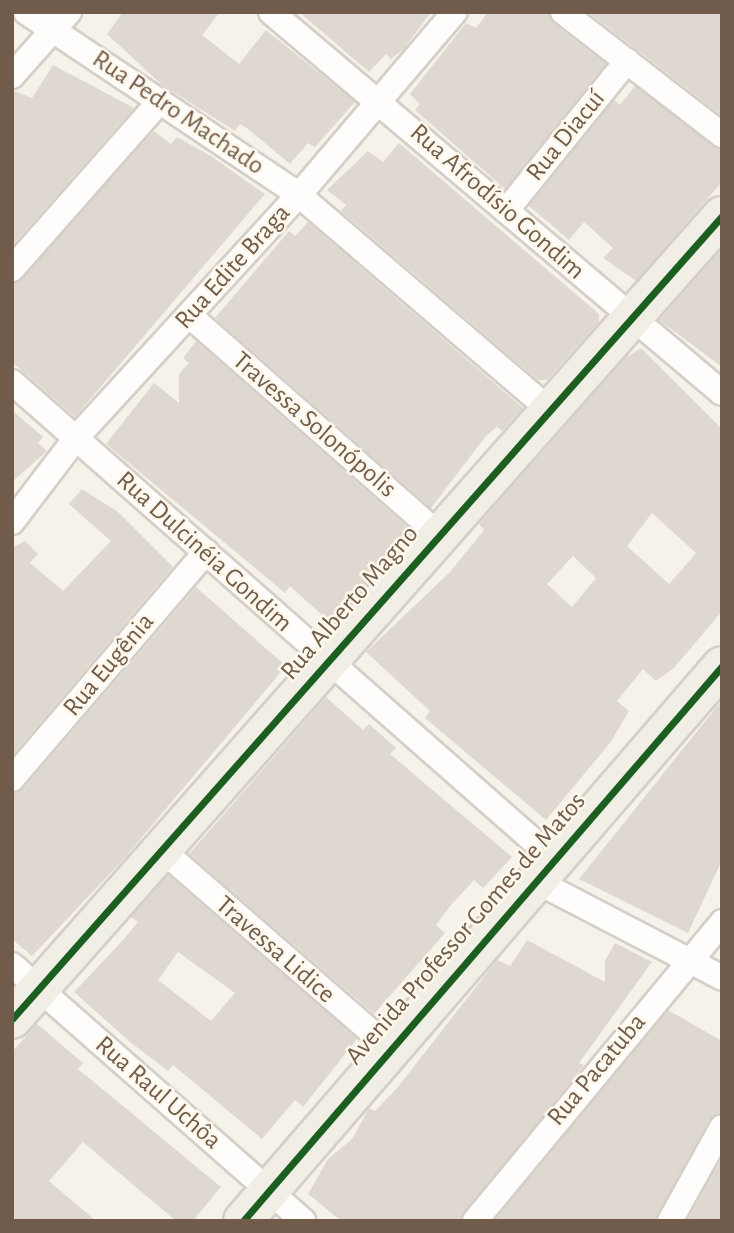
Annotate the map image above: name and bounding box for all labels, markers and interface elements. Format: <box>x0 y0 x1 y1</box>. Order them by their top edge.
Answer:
street label: Rua Pedro Machado <box>86 44 270 182</box>
street label: Rua Diacuí <box>520 84 612 188</box>
street label: Rua Afrodísio Gondim <box>403 117 591 287</box>
street label: Rua Edite Braga <box>169 198 297 336</box>
street label: Travessa Solonópolis <box>226 345 402 505</box>
street label: Rua Dulcinéia Gondim <box>110 465 298 639</box>
street label: Rua Alberto Magno <box>274 519 426 687</box>
street label: Rua Eugênia <box>57 607 161 723</box>
street label: Avenida Professor Gomes de Matos <box>339 786 593 1072</box>
street label: Travessa Lidice <box>209 890 341 1010</box>
street label: Rua Pacatuba <box>541 1008 653 1132</box>
street label: Rua Raul Uchôa <box>88 1030 228 1156</box>

